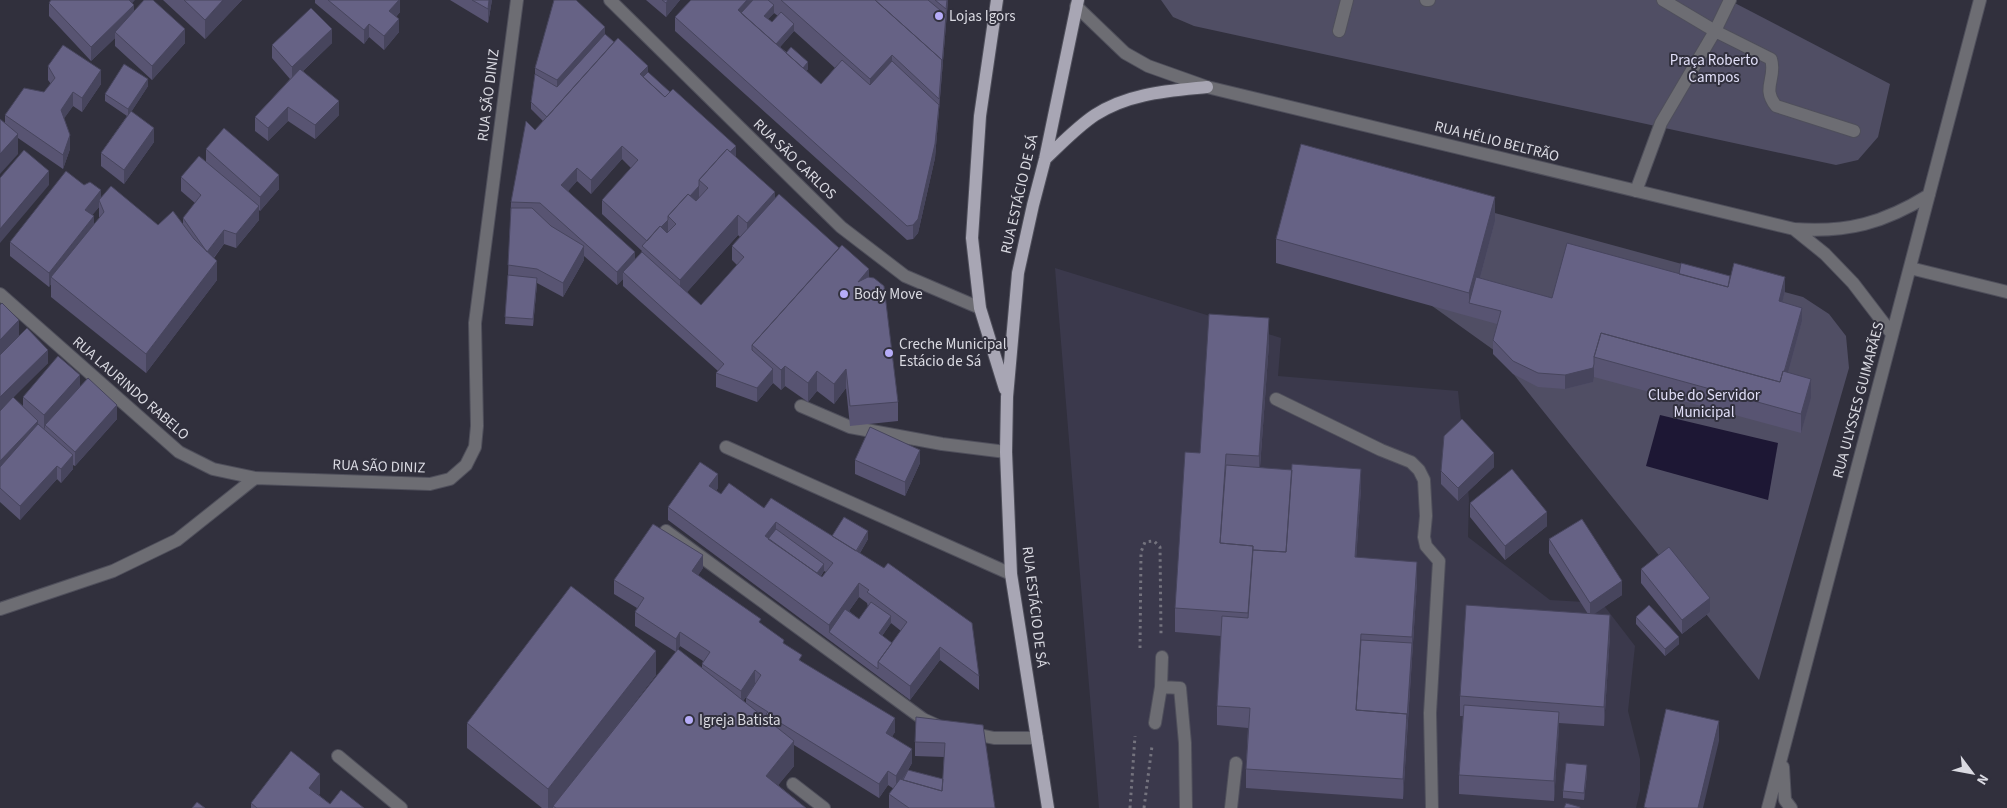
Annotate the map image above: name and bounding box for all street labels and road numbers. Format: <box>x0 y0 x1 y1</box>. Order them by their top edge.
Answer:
street label: RUA SÃO DINIZ <box>472 48 505 142</box>
street label: RUA SÃO CARLOS <box>748 114 841 205</box>
street label: RUA HÉLIO BELTRÃO <box>1432 116 1561 167</box>
street label: RUA ESTÁCIO DE SÁ <box>996 132 1044 256</box>
street label: RUA ULYSSES GUIMARÃES <box>1827 320 1889 481</box>
street label: RUA LAURINDO RABELO <box>68 332 194 445</box>
street label: RUA SÃO DINIZ <box>332 454 426 479</box>
street label: RUA ESTÁCIO DE SÁ <box>1017 545 1052 670</box>

